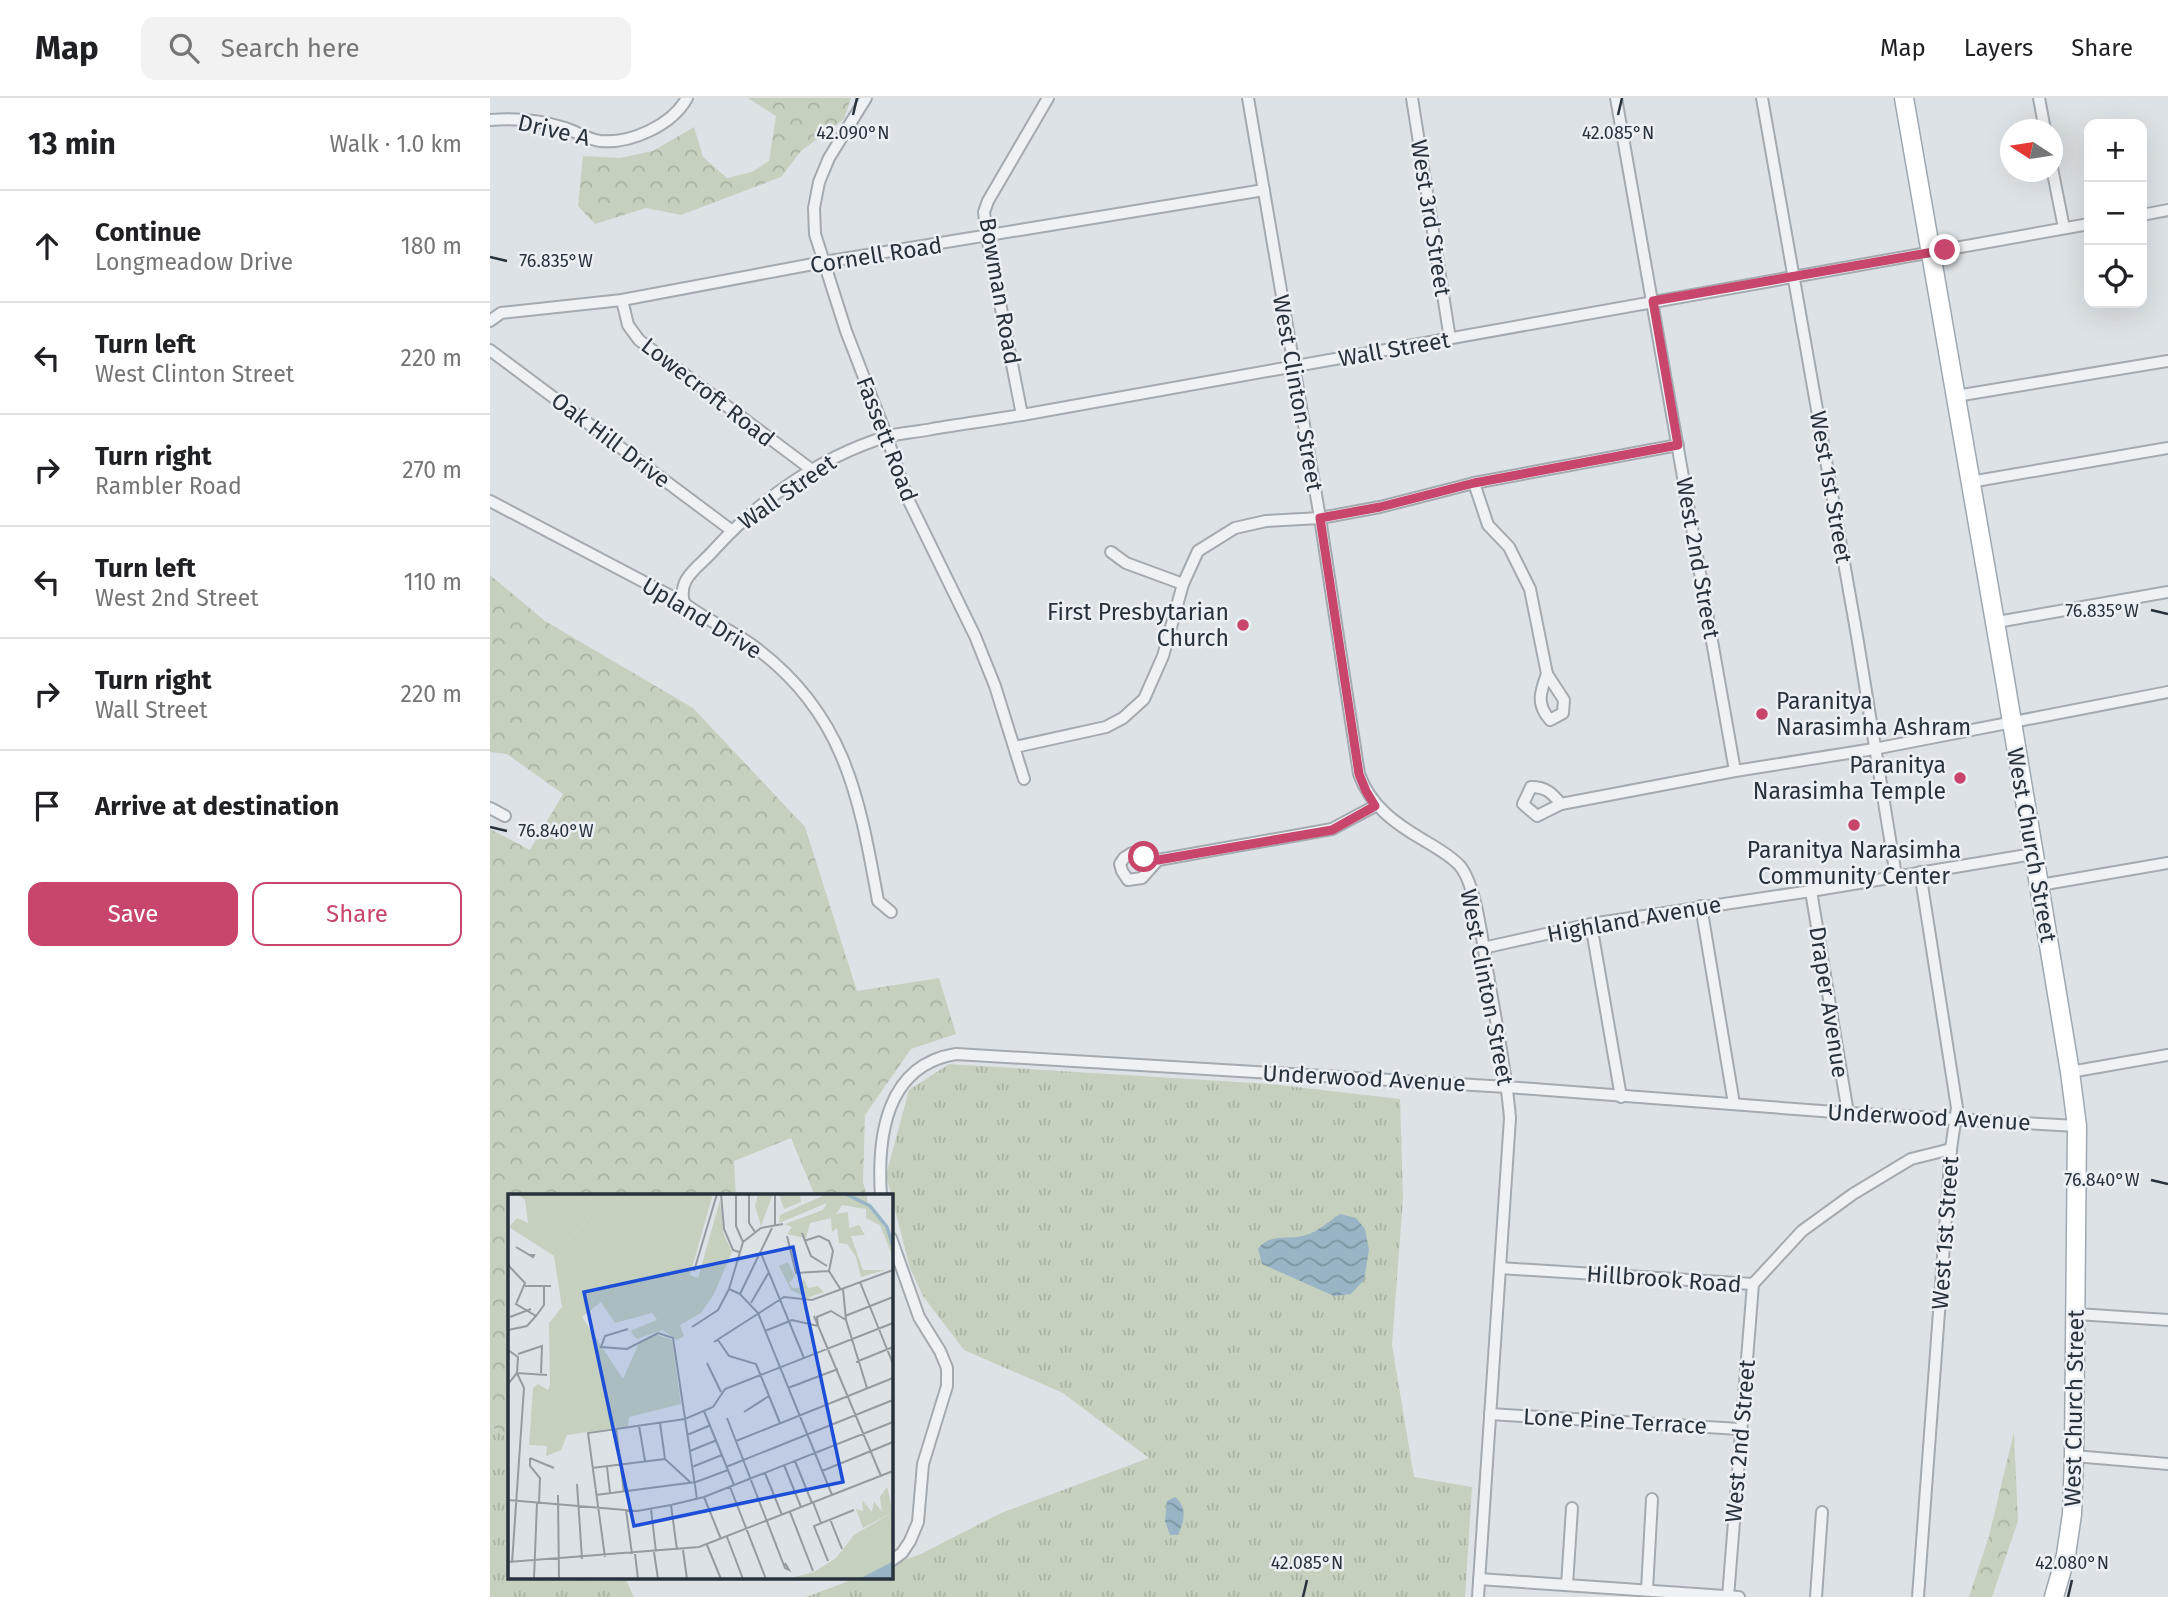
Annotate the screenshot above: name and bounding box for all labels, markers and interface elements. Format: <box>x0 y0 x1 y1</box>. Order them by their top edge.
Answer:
search box <box>141 17 631 80</box>
text: Map <box>35 28 99 68</box>
icon: search <box>165 29 203 67</box>
text: Search here <box>221 33 360 64</box>
text: Map <box>1880 34 1926 62</box>
text: Layers <box>1964 34 2033 62</box>
text: Share <box>2071 34 2133 62</box>
street label: Drive A <box>515 108 594 152</box>
north arrow <box>2000 119 2063 182</box>
map controls <box>2084 119 2147 308</box>
button: + <box>2084 119 2147 182</box>
text: 42.090°N <box>816 122 890 144</box>
text: 42.085°N <box>1582 122 1654 144</box>
text: 13 min <box>28 126 116 162</box>
text: Walk · 1.0 km <box>330 130 462 158</box>
street label: West 3rd Street <box>1405 138 1457 299</box>
button: − <box>2084 182 2147 245</box>
street label: Bowman Road <box>973 215 1027 367</box>
text: Continue <box>95 217 201 248</box>
icon: ahead <box>28 227 66 265</box>
street label: Cornell Road <box>808 231 944 279</box>
text: 180 m <box>401 232 462 260</box>
route end <box>1929 234 1960 265</box>
button: locate <box>2084 245 2147 308</box>
text: Longmeadow Drive <box>95 248 293 276</box>
text: 76.835°W <box>519 250 593 272</box>
street label: West Clinton Street <box>1267 292 1329 494</box>
street label: Wall Street <box>1336 325 1453 373</box>
text: Turn left <box>95 329 196 360</box>
street label: Lowecroft Road <box>636 331 780 453</box>
icon: left <box>28 339 66 377</box>
text: 220 m <box>401 344 462 372</box>
text: West Clinton Street <box>95 360 294 388</box>
street label: Fassett Road <box>850 372 924 506</box>
street label: Oak Hill Drive <box>546 386 676 494</box>
street label: West 1st Street <box>1804 409 1858 566</box>
text: Turn right <box>95 441 212 472</box>
street label: Wall Street <box>733 448 842 536</box>
icon: right <box>28 451 66 489</box>
text: 270 m <box>402 456 462 484</box>
text: Rambler Road <box>95 472 242 500</box>
street label: West 2nd Street <box>1670 475 1726 642</box>
text: Turn left <box>95 553 196 584</box>
icon: left <box>28 563 66 601</box>
text: 110 m <box>404 568 462 596</box>
street label: Upland Drive <box>637 571 767 665</box>
text: West 2nd Street <box>95 584 259 612</box>
place label: First Presbytarian Church <box>1047 598 1229 652</box>
text: 76.835°W <box>2065 600 2139 622</box>
marker: First Presbytarian Church <box>1235 617 1251 633</box>
text: Turn right <box>95 665 212 696</box>
icon: right <box>28 675 66 713</box>
text: 220 m <box>401 680 462 708</box>
place label: Paranitya Narasimha Ashram <box>1776 687 1971 741</box>
text: Wall Street <box>95 696 208 724</box>
marker: Paranitya Narasimha Ashram <box>1754 706 1770 722</box>
street label: West Church Street <box>2001 746 2063 945</box>
place label: Paranitya Narasimha Temple <box>1753 751 1946 805</box>
marker: Paranitya Narasimha Temple <box>1952 770 1968 786</box>
icon: arrive <box>28 787 66 825</box>
text: Arrive at destination <box>95 791 339 822</box>
marker: Paranitya Narasimha Community Center <box>1846 817 1862 833</box>
text: 76.840°W <box>518 820 594 842</box>
place label: Paranitya Narasimha Community Center <box>1747 836 1961 890</box>
route start <box>1128 841 1159 872</box>
button: Save <box>28 882 238 946</box>
button: Share <box>252 882 462 946</box>
street label: West Clinton Street <box>1454 887 1520 1088</box>
street label: Highland Avenue <box>1545 890 1723 948</box>
street label: Draper Avenue <box>1803 924 1855 1080</box>
street label: Underwood Avenue <box>1262 1059 1466 1097</box>
street label: Underwood Avenue <box>1827 1098 2031 1136</box>
street label: West 1st Street <box>1926 1155 1964 1311</box>
text: 76.840°W <box>2064 1169 2140 1191</box>
inset map <box>508 1194 892 1580</box>
street label: Hillbrook Road <box>1586 1260 1742 1298</box>
street label: West Church Street <box>2058 1309 2090 1507</box>
street label: West 2nd Street <box>1719 1358 1761 1524</box>
street label: Lone Pine Terrace <box>1522 1402 1708 1440</box>
text: 42.085°N <box>1271 1552 1343 1574</box>
text: 42.080°N <box>2035 1552 2109 1574</box>

